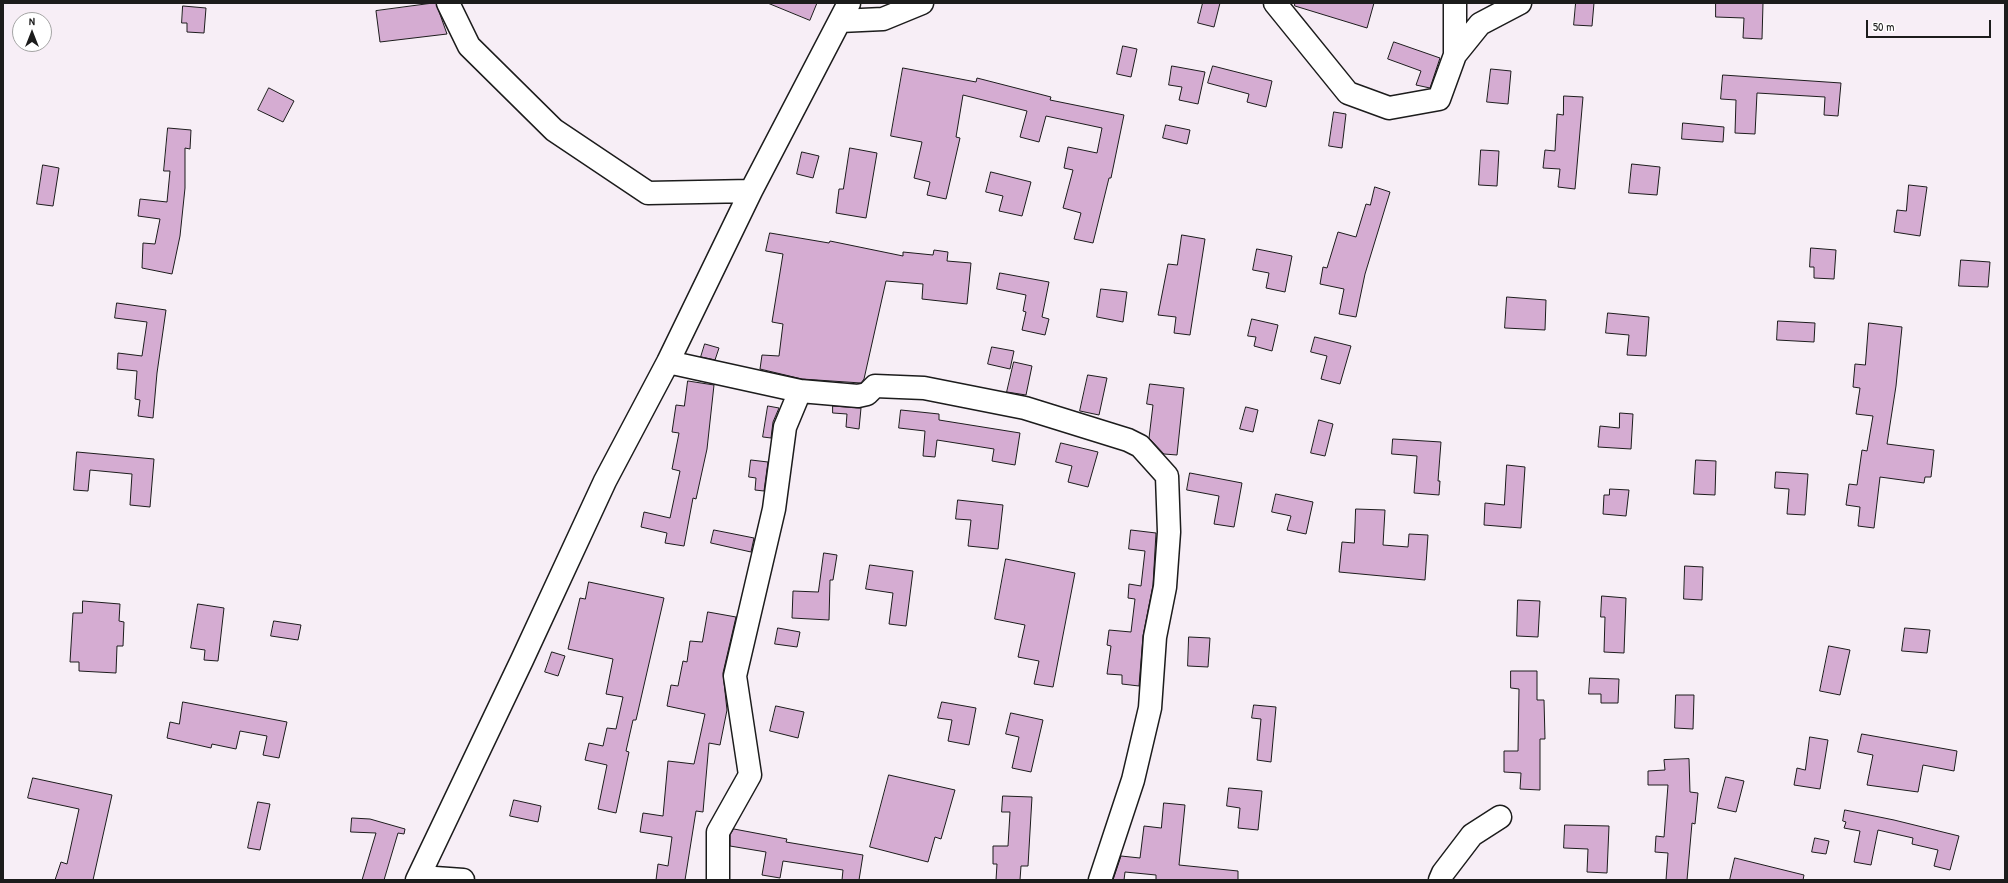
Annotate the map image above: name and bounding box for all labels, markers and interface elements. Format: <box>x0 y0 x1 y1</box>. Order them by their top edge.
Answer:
north arrow <box>12 12 52 52</box>
scale bar <box>1868 12 1993 38</box>
text: N <box>29 14 35 28</box>
text: 50 m <box>1873 18 1894 35</box>

